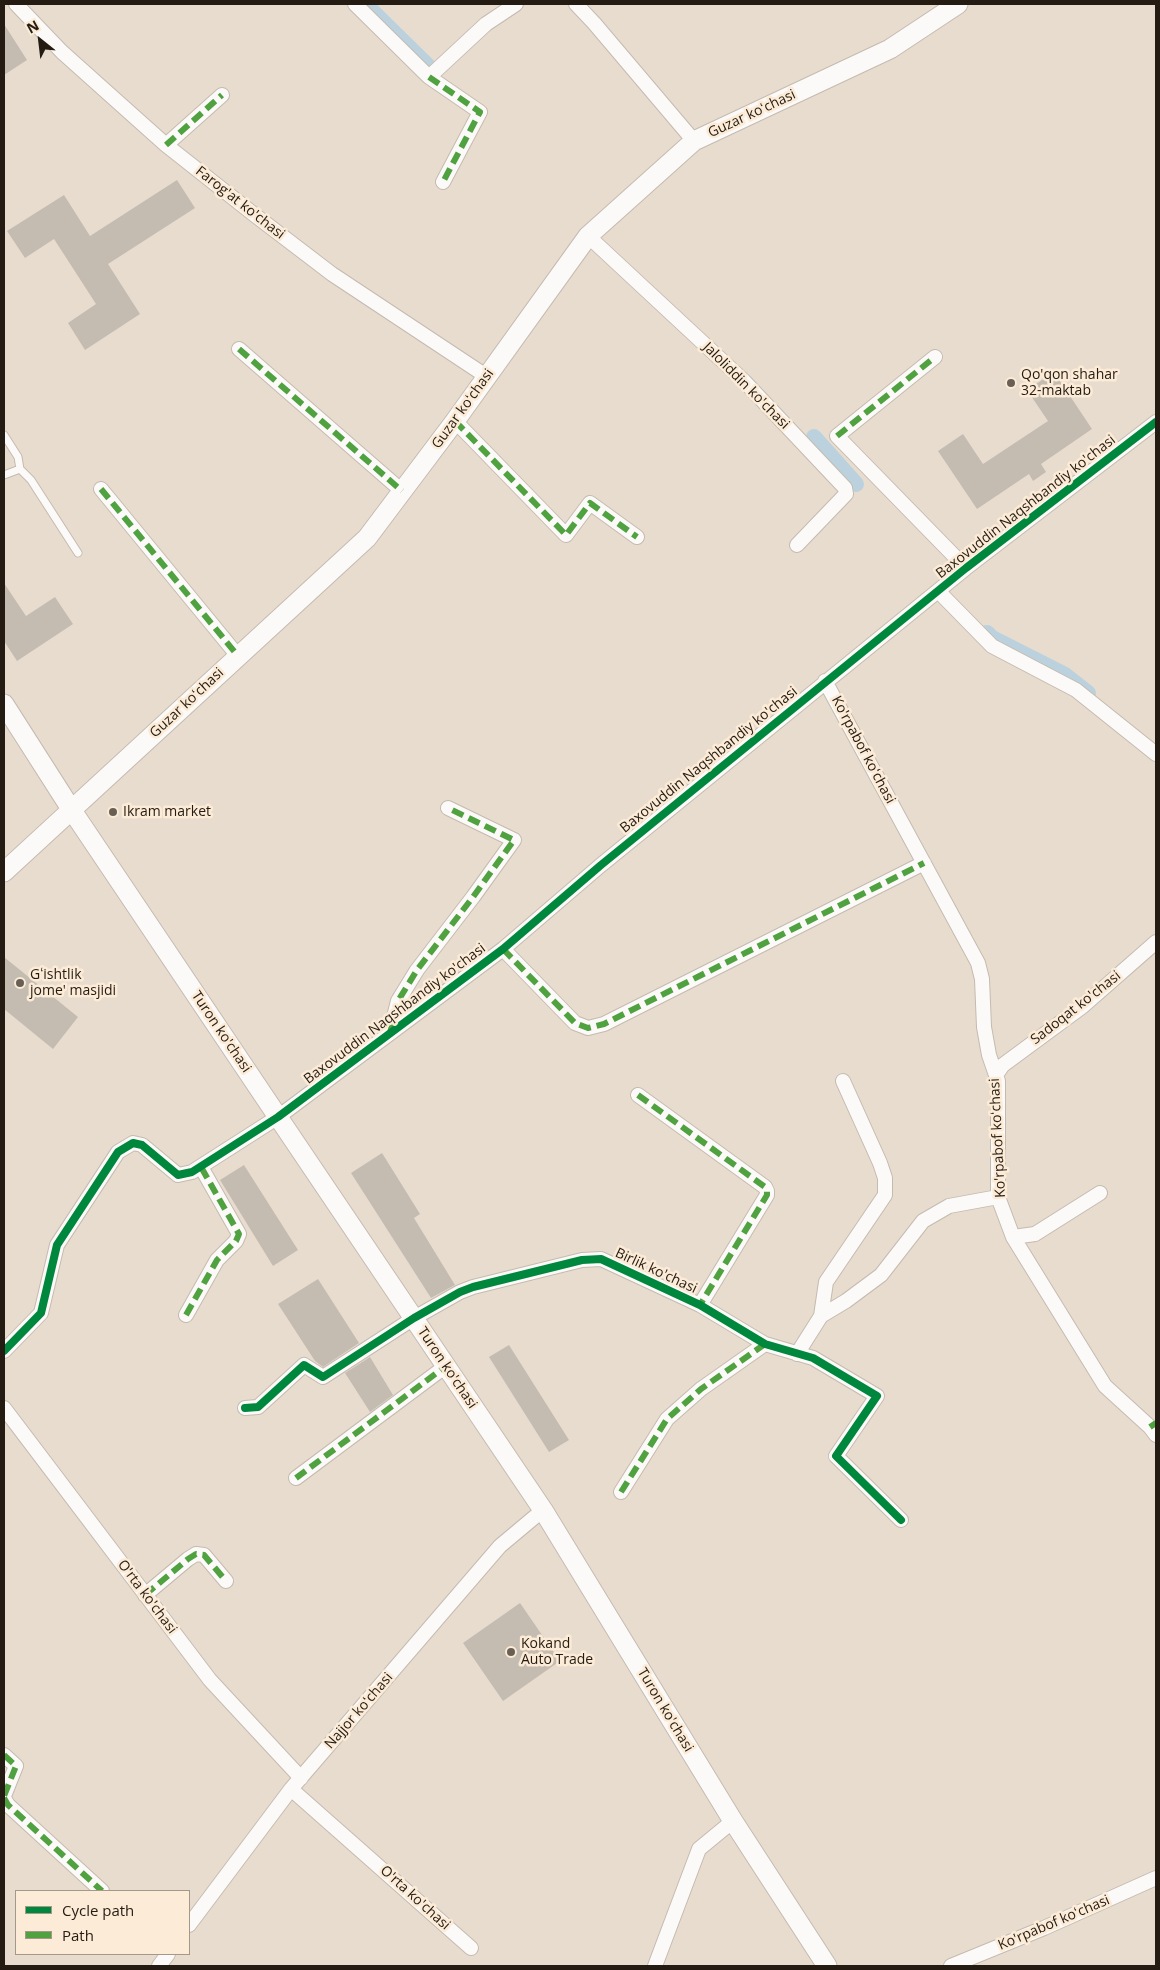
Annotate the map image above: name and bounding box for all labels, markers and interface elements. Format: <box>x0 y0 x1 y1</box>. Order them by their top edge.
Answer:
north arrow <box>15 15 65 65</box>
text: N <box>23 15 42 38</box>
street label: Guzar koʻchasi <box>706 86 798 142</box>
street label: Farog'at ko'chasi <box>192 163 288 243</box>
street label: Jaloliddin ko'chasi <box>699 339 793 433</box>
street label: Guzar koʻchasi <box>428 366 498 452</box>
place label: Qo'qon shahar 32-maktab <box>1021 367 1118 400</box>
marker: Qo'qon shahar 32-maktab <box>1005 377 1017 389</box>
street label: Baxovuddin Naqshbandiy ko'chasi <box>933 432 1119 582</box>
street label: Guzar koʻchasi <box>147 665 227 741</box>
street label: Baxovuddin Naqshbandiy ko'chasi <box>617 683 801 837</box>
street label: Ko'rpabof koʻchasi <box>828 693 898 807</box>
place label: Ikram market <box>123 804 211 820</box>
marker: Ikram market <box>107 806 119 818</box>
street label: Baxovuddin Naqshbandiy ko'chasi <box>301 940 489 1088</box>
place label: Gʻishtlik jome' masjidi <box>30 967 116 1000</box>
street label: Sadoqat ko'chasi <box>1028 968 1124 1048</box>
marker: Gʻishtlik jome' masjidi <box>14 977 26 989</box>
street label: Turon ko'chasi <box>188 988 254 1076</box>
street label: Ko'rpabof koʻchasi <box>986 1078 1010 1198</box>
street label: Birlik ko'chasi <box>612 1245 700 1297</box>
street label: Turon ko'chasi <box>414 1324 480 1412</box>
street label: O'rta ko'chasi <box>114 1557 180 1637</box>
place label: Kokand Auto Trade <box>521 1636 593 1668</box>
marker: Kokand Auto Trade <box>505 1646 517 1658</box>
street label: Turon ko'chasi <box>633 1665 697 1755</box>
street label: Najjor koʻchasi <box>321 1670 397 1752</box>
street label: O'rta ko'chasi <box>377 1862 453 1934</box>
legend <box>15 1890 190 1955</box>
street label: Ko'rpabof koʻchasi <box>996 1892 1112 1954</box>
text: Cycle path <box>62 1900 134 1920</box>
text: Path <box>62 1925 94 1945</box>

